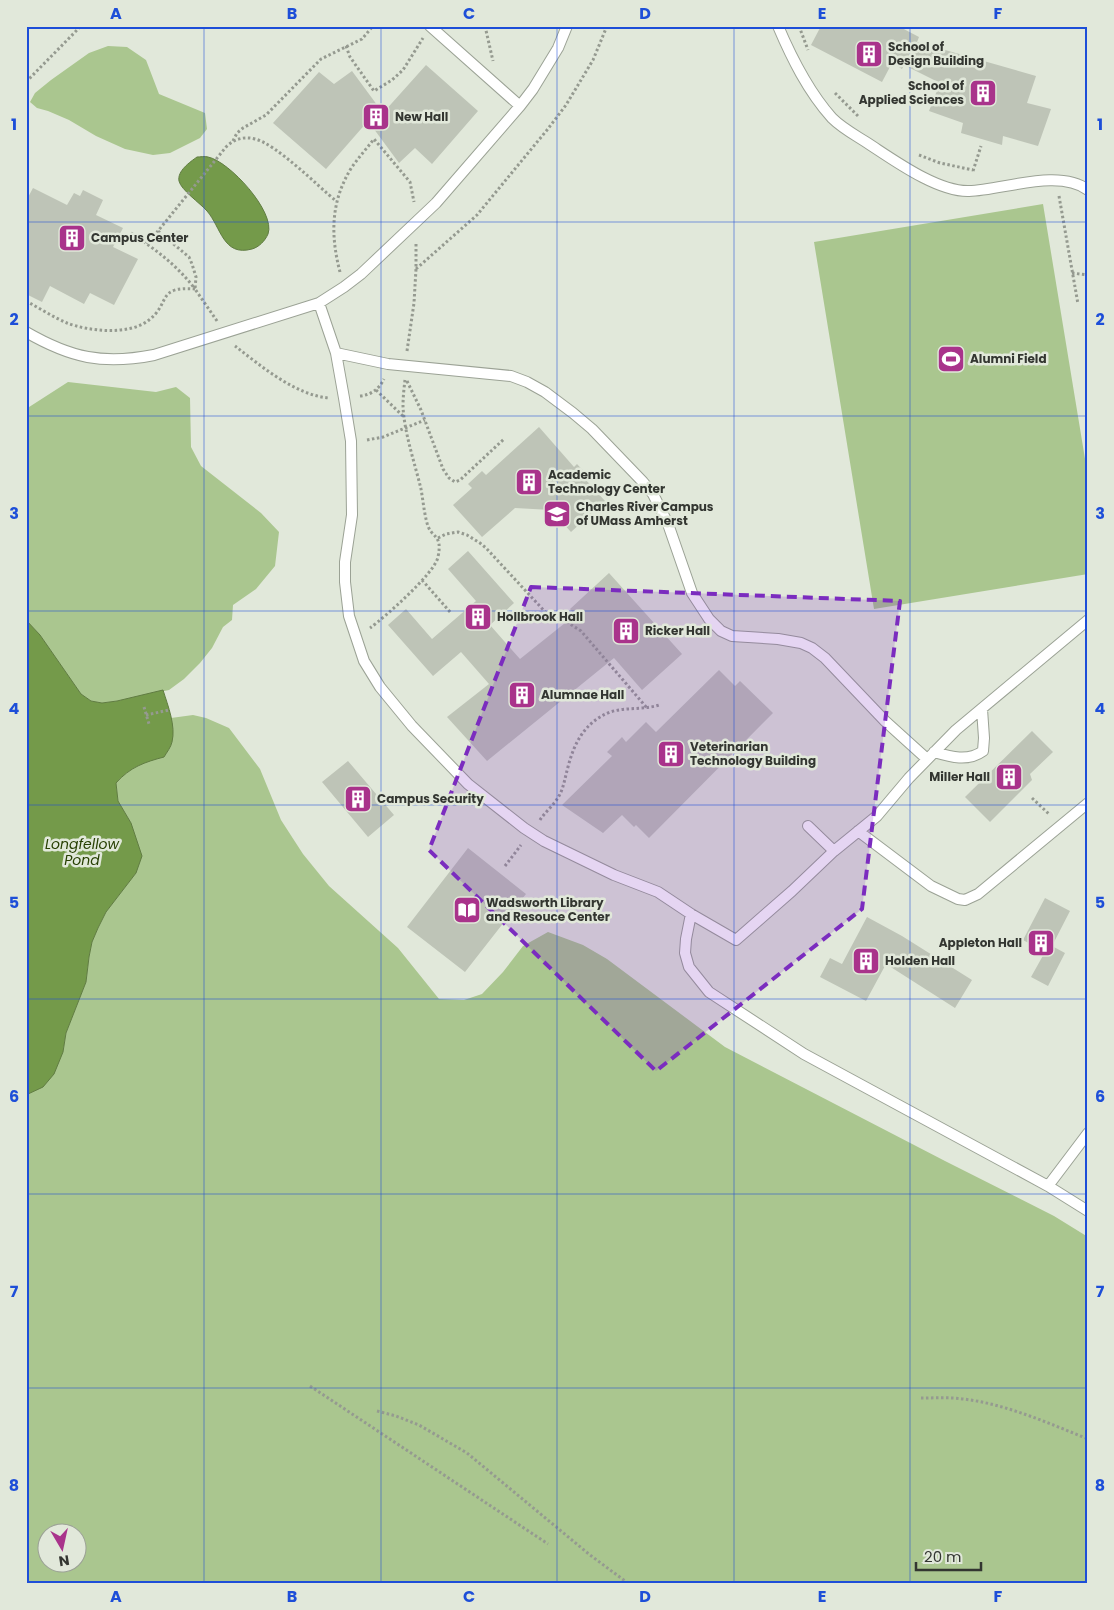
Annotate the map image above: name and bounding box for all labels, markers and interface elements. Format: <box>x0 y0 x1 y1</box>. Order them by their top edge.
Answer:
text: A <box>110 2 122 25</box>
text: B <box>287 2 297 25</box>
text: C <box>463 2 475 25</box>
text: D <box>639 2 651 25</box>
text: E <box>818 2 826 25</box>
text: F <box>994 2 1003 25</box>
place label: School of Design Building <box>888 38 984 69</box>
building icon: School of Design Building <box>854 39 884 69</box>
place label: School of Applied Sciences <box>859 77 965 108</box>
building icon: School of Applied Sciences <box>968 78 998 108</box>
building icon: New Hall <box>361 102 391 132</box>
place label: New Hall <box>395 108 448 125</box>
text: 1 <box>11 113 17 136</box>
text: 1 <box>1097 113 1103 136</box>
building icon: Campus Center <box>57 223 87 253</box>
place label: Campus Center <box>91 229 189 246</box>
text: 2 <box>9 308 19 331</box>
text: 2 <box>1095 308 1105 331</box>
sports icon: Alumni Field <box>936 344 966 374</box>
place label: Alumni Field <box>970 350 1047 367</box>
place label: Academic Technology Center <box>548 466 665 497</box>
building icon: Academic Technology Center <box>514 467 544 497</box>
place label: Charles River Campus of UMass Amherst <box>576 498 714 529</box>
school or university icon: Charles River Campus of UMass Amherst <box>542 499 572 529</box>
text: 3 <box>9 502 19 525</box>
text: 3 <box>1095 502 1105 525</box>
building icon: Hollbrook Hall <box>463 602 493 632</box>
place label: Hollbrook Hall <box>497 608 583 625</box>
building icon: Ricker Hall <box>611 616 641 646</box>
place label: Ricker Hall <box>645 622 710 639</box>
building icon: Alumnae Hall <box>507 680 537 710</box>
place label: Alumnae Hall <box>541 686 624 703</box>
text: 4 <box>9 697 20 720</box>
text: 4 <box>1095 697 1106 720</box>
place label: Veterinarian Technology Building <box>690 738 816 769</box>
building icon: Veterinarian Technology Building <box>656 739 686 769</box>
building icon: Miller Hall <box>994 762 1024 792</box>
place label: Miller Hall <box>929 768 990 785</box>
building icon: Campus Security <box>343 784 373 814</box>
place label: Campus Security <box>377 790 484 807</box>
water label: Longfellow Pond <box>45 834 120 870</box>
text: 5 <box>9 891 19 914</box>
text: 5 <box>1095 891 1105 914</box>
place label: Wadsworth Library and Resouce Center <box>486 894 610 925</box>
library icon: Wadsworth Library and Resouce Center <box>452 895 482 925</box>
building icon: Appleton Hall <box>1026 928 1056 958</box>
place label: Appleton Hall <box>939 934 1022 951</box>
building icon: Holden Hall <box>851 946 881 976</box>
place label: Holden Hall <box>885 952 955 969</box>
text: 6 <box>9 1085 19 1108</box>
text: 6 <box>1095 1085 1105 1108</box>
text: 7 <box>10 1280 19 1303</box>
text: 7 <box>1096 1280 1105 1303</box>
text: 8 <box>9 1474 19 1497</box>
text: 8 <box>1095 1474 1105 1497</box>
north arrow <box>38 1522 88 1572</box>
scale bar <box>916 1540 982 1572</box>
text: 20 m <box>924 1546 962 1567</box>
text: N <box>57 1550 71 1572</box>
text: A <box>110 1585 122 1608</box>
text: B <box>287 1585 297 1608</box>
text: C <box>463 1585 475 1608</box>
text: D <box>639 1585 651 1608</box>
text: E <box>818 1585 826 1608</box>
text: F <box>994 1585 1003 1608</box>

